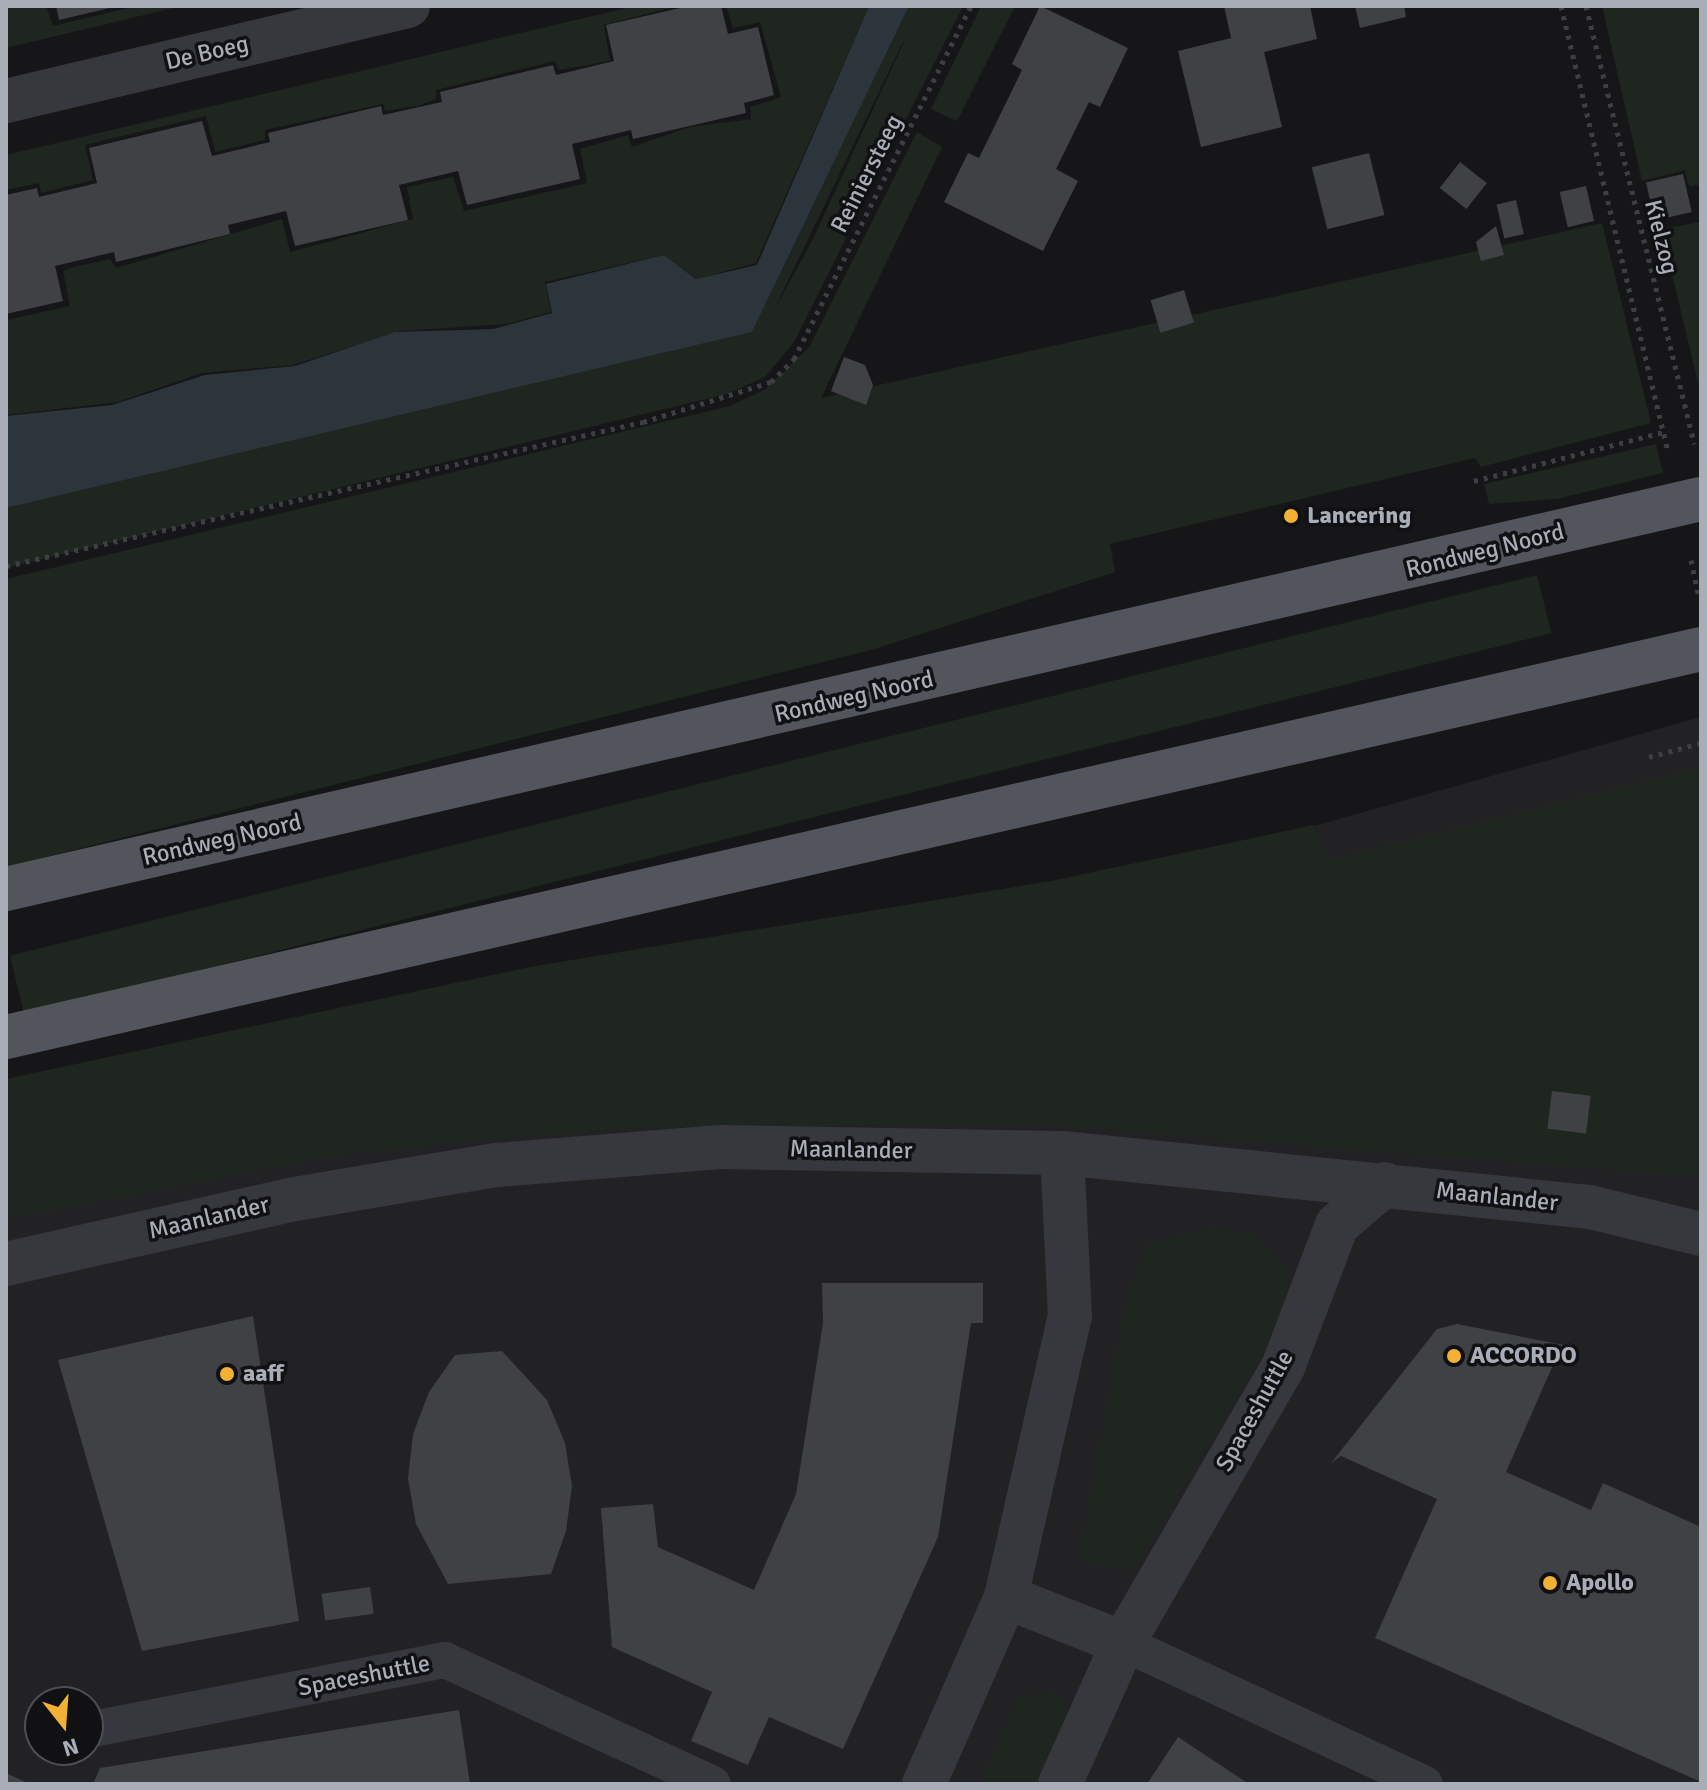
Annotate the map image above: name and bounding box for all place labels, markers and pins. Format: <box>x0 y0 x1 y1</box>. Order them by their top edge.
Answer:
place label: Lancering <box>1307 502 1411 530</box>
marker: Lancering <box>1282 507 1300 525</box>
place label: ACCORDO <box>1470 1342 1577 1370</box>
marker: ACCORDO <box>1445 1347 1463 1365</box>
place label: aaff <box>243 1360 284 1388</box>
marker: aaff <box>218 1365 236 1383</box>
place label: Apollo <box>1566 1569 1634 1597</box>
marker: Apollo <box>1541 1574 1559 1592</box>

